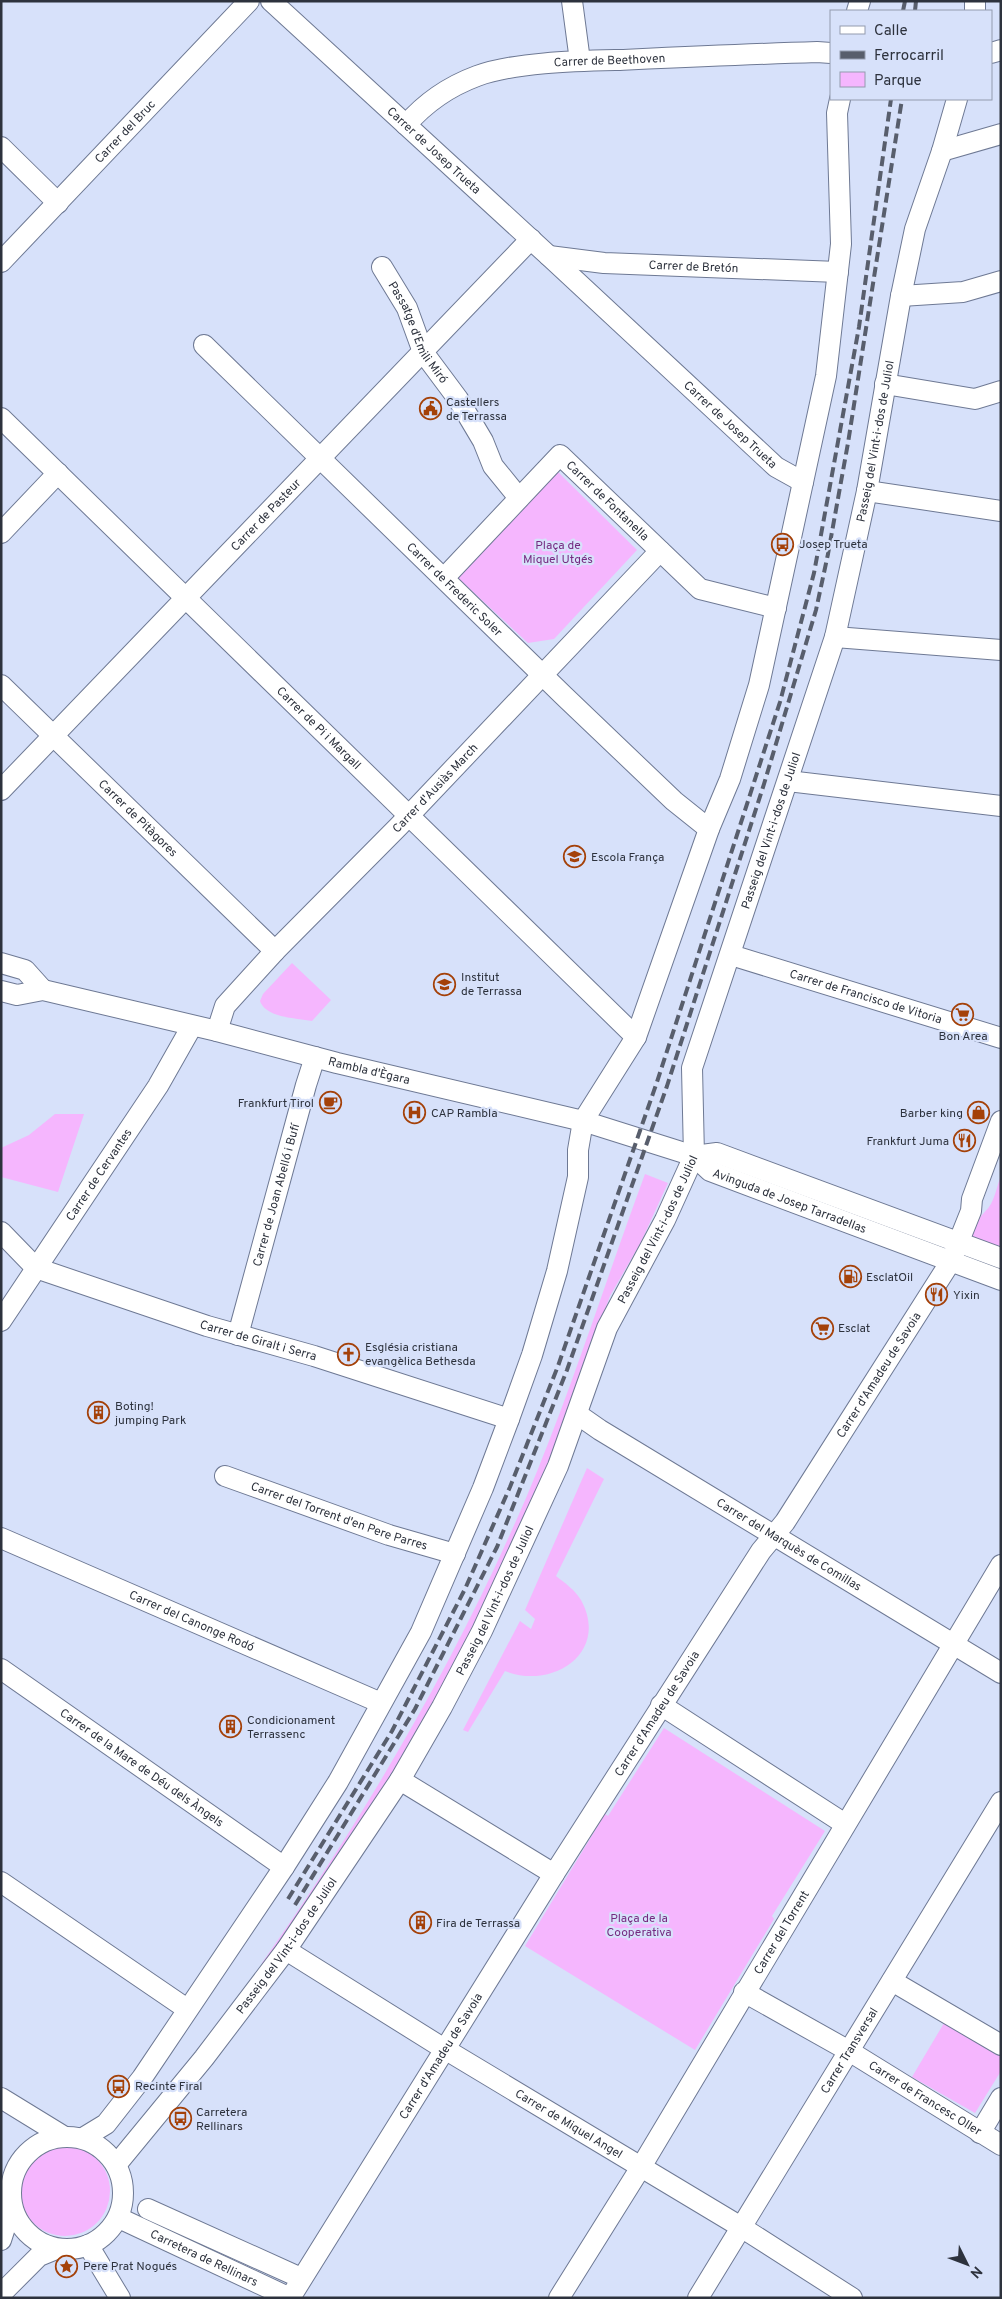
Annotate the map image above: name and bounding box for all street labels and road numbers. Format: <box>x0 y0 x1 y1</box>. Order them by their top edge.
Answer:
street label: Carrer de Beethoven <box>553 51 666 72</box>
street label: Carrer del Bruc <box>92 97 160 167</box>
street label: Carrer de Josep Trueta <box>383 104 484 198</box>
street label: Carrer de Bretón <box>648 258 739 277</box>
street label: Passatge d'Emili Miró <box>384 279 451 387</box>
street label: Passeig del Vint-i-dos de Juliol <box>853 359 899 524</box>
street label: Carrer de Josep Trueta <box>680 378 780 473</box>
street label: Carrer de Fontanella <box>562 458 652 545</box>
street label: Carrer de Pasteur <box>228 475 305 555</box>
street label: Carrer de Frederic Soler <box>402 540 506 641</box>
street label: Carrer de Pi i Margall <box>272 684 364 774</box>
street label: Carrer d'Ausiàs March <box>389 740 482 837</box>
street label: Passeig del Vint-i-dos de Juliol <box>738 751 805 911</box>
street label: Carrer de Pitàgores <box>94 777 180 861</box>
street label: Carrer de Francisco de Vitoria <box>787 966 944 1028</box>
street label: Rambla d'Ègara <box>326 1054 412 1089</box>
street label: Carrer de Joan Abelló i Bufí <box>250 1121 304 1269</box>
street label: Carrer de Cervantes <box>63 1126 136 1225</box>
street label: Passeig del Vint-i-dos de Juliol <box>615 1153 702 1307</box>
street label: Avinguda de Josep Tarradellas <box>710 1166 868 1238</box>
street label: Carrer d'Amadeu de Savoia <box>833 1310 925 1441</box>
street label: Carrer de Giralt i Serra <box>197 1317 318 1365</box>
street label: Carrer del Torrent d'en Pere Parres <box>248 1479 429 1555</box>
street label: Carrer del Marquès de Comillas <box>713 1495 864 1596</box>
street label: Passeig del Vint-i-dos de Juliol <box>453 1524 538 1679</box>
street label: Carrer del Canonge Rodó <box>126 1587 257 1656</box>
street label: Carrer d'Amadeu de Savoia <box>612 1648 704 1780</box>
street label: Carrer de la Mare de Déu dels Àngels <box>56 1705 227 1831</box>
street label: Passeig del Vint-i-dos de Juliol <box>233 1875 341 2018</box>
street label: Carrer del Torrent <box>751 1888 814 1978</box>
street label: Carrer d'Amadeu de Savoia <box>396 1990 487 2123</box>
street label: Carrer Transversal <box>818 2005 882 2097</box>
street label: Carrer de Francesc Oller <box>865 2058 984 2140</box>
street label: Carrer de Miquel Angel <box>512 2086 625 2163</box>
street label: Carretera de Rellinars <box>147 2227 260 2291</box>

